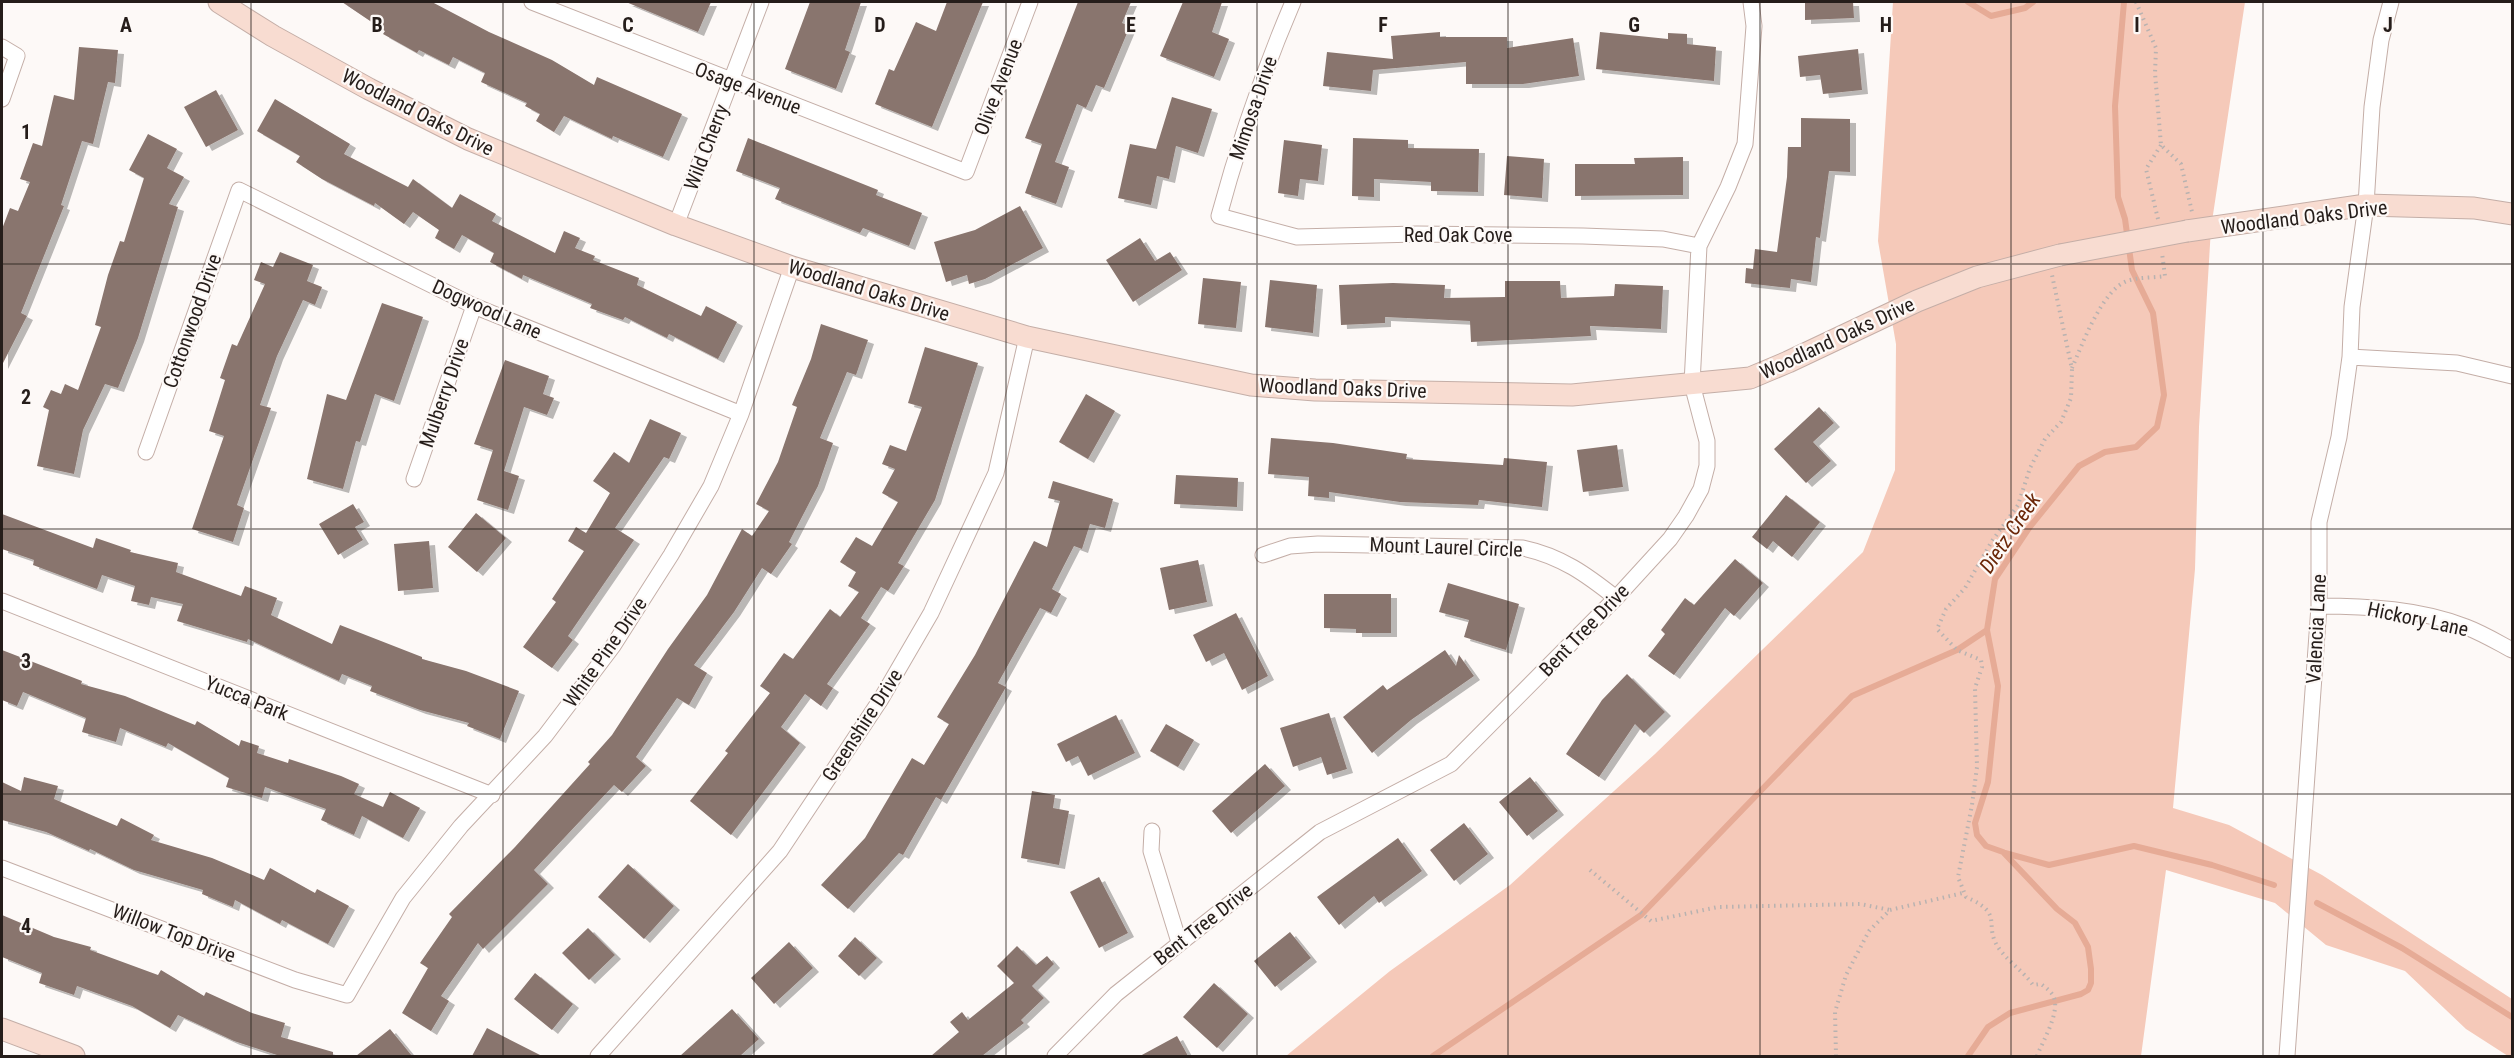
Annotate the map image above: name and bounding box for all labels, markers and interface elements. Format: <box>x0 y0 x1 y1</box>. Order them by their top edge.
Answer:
text: A <box>120 13 132 37</box>
text: B <box>371 13 383 37</box>
text: C <box>622 13 634 37</box>
text: D <box>874 13 886 37</box>
text: E <box>1126 13 1136 37</box>
text: F <box>1378 13 1388 37</box>
text: G <box>1628 13 1640 37</box>
text: H <box>1880 13 1892 37</box>
text: I <box>2134 13 2140 37</box>
text: J <box>2383 13 2393 37</box>
street label: Olive Avenue <box>969 35 1027 139</box>
street label: Mimosa Drive <box>1224 53 1282 163</box>
street label: Osage Avenue <box>691 57 805 119</box>
street label: Woodland Oaks Drive <box>338 63 498 161</box>
street label: Wild Cherry <box>679 101 733 193</box>
text: 1 <box>21 120 31 144</box>
street label: Woodland Oaks Drive <box>2219 195 2389 239</box>
street label: Red Oak Cove <box>1404 223 1512 247</box>
street label: Cottonwood Drive <box>158 251 226 391</box>
street label: Woodland Oaks Drive <box>785 254 953 326</box>
street label: Dogwood Lane <box>429 274 545 344</box>
street label: Woodland Oaks Drive <box>1756 292 1918 384</box>
street label: Mulberry Drive <box>414 335 474 451</box>
street label: Woodland Oaks Drive <box>1259 373 1427 403</box>
text: 2 <box>21 385 31 409</box>
water label: Dietz Creek <box>1974 488 2046 578</box>
street label: Mount Laurel Circle <box>1369 532 1523 562</box>
street label: Valencia Lane <box>2301 573 2331 685</box>
street label: Bent Tree Drive <box>1534 579 1634 681</box>
street label: White Pine Drive <box>558 592 652 712</box>
street label: Hickory Lane <box>2365 597 2471 641</box>
text: 3 <box>21 649 31 673</box>
street label: Greenshire Drive <box>817 664 907 786</box>
street label: Yucca Park <box>202 670 292 726</box>
street label: Bent Tree Drive <box>1149 878 1257 970</box>
street label: Willow Top Drive <box>109 898 239 968</box>
text: 4 <box>21 914 31 938</box>

